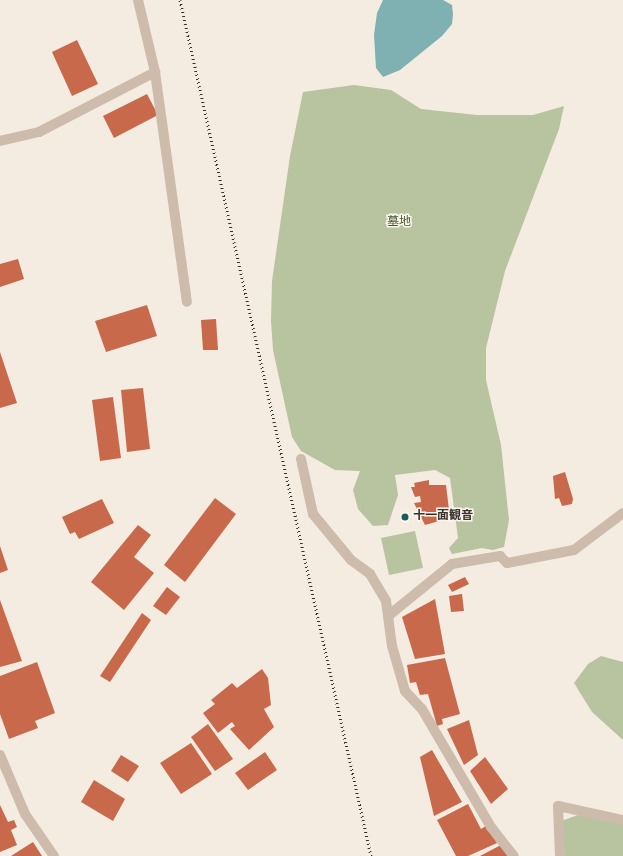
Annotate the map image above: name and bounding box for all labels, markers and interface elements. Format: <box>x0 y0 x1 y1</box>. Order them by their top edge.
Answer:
park label: 墓地 <box>387 216 411 230</box>
place label: 十一面観音 <box>413 510 473 524</box>
marker: 十一面観音 <box>400 512 410 522</box>

